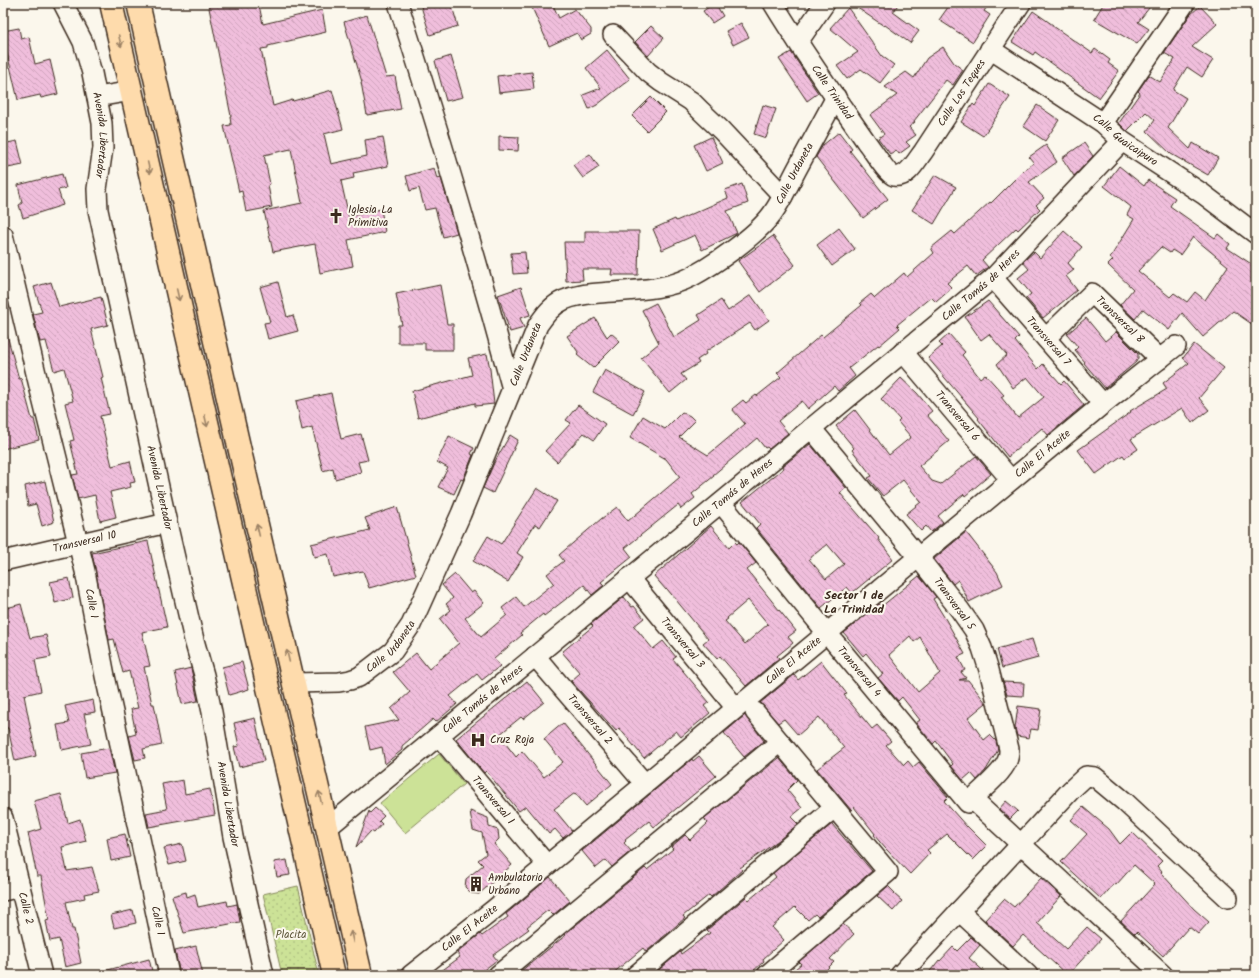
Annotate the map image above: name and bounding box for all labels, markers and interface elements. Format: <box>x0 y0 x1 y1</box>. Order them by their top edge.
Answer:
one-way arrow <box>117 34 125 47</box>
street label: Calle Los Teques <box>933 55 991 130</box>
street label: Calle Trinidad <box>806 61 858 124</box>
street label: Avenida Libertador <box>87 90 112 180</box>
street label: Calle Guaicaipuro <box>1089 109 1161 171</box>
street label: Calle Urdaneta <box>771 139 819 208</box>
one-way arrow <box>146 161 153 174</box>
place label: Iglesia La Primitiva <box>348 201 392 232</box>
church icon: Iglesia La Primitiva <box>327 207 345 225</box>
street label: Calle Tomás de Heres <box>938 245 1025 326</box>
one-way arrow <box>174 288 182 301</box>
street label: Transversal 8 <box>1091 292 1149 348</box>
street label: Transversal 7 <box>1022 313 1076 371</box>
street label: Calle Urdaneta <box>505 320 547 389</box>
street label: Transversal 6 <box>930 387 984 446</box>
one-way arrow <box>203 415 211 428</box>
street label: Calle El Aceite <box>1011 425 1075 483</box>
street label: Avenida Libertador <box>141 444 178 533</box>
street label: Calle Tomás de Heres <box>688 454 777 532</box>
one-way arrow <box>254 524 262 537</box>
street label: Transversal 10 <box>51 526 119 558</box>
street label: Transversal 5 <box>929 574 980 635</box>
district label: Sector 1 de La Trinidad <box>824 586 885 619</box>
street label: Calle 1 <box>80 587 103 620</box>
street label: Transversal 3 <box>656 613 709 672</box>
street label: Calle Urdaneta <box>362 618 421 678</box>
street label: Calle El Aceite <box>761 632 826 690</box>
street label: Transversal 4 <box>832 642 886 701</box>
one-way arrow <box>283 650 291 663</box>
street label: Calle Tomás de Heres <box>438 660 528 738</box>
street label: Transversal 2 <box>563 690 617 749</box>
hospital icon: Cruz Roja <box>469 731 487 749</box>
place label: Cruz Roja <box>490 731 534 749</box>
street label: Avenida Libertador <box>211 760 244 850</box>
street label: Transversal 1 <box>467 772 519 829</box>
one-way arrow <box>316 790 323 803</box>
place label: Ambulatorio Urbano <box>488 869 543 900</box>
building icon: Ambulatorio Urbano <box>467 875 485 893</box>
street label: Calle 2 <box>13 890 38 926</box>
street label: Calle El Aceite <box>437 900 502 957</box>
street label: Calle 1 <box>146 904 169 937</box>
park label: Placita <box>276 926 306 944</box>
one-way arrow <box>348 931 355 944</box>

